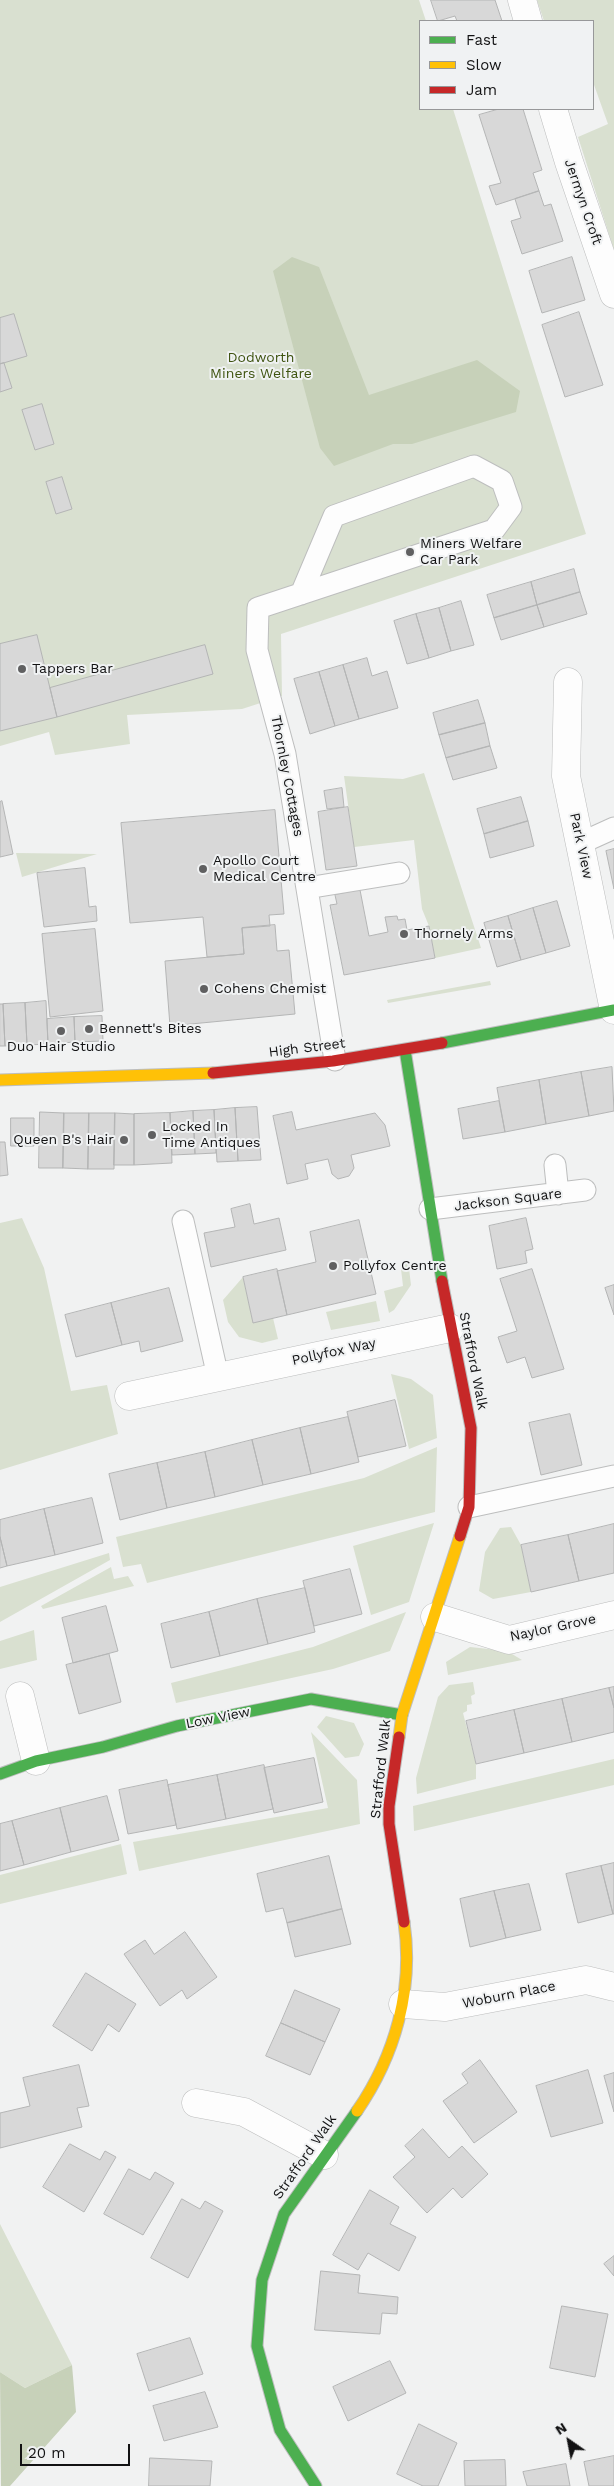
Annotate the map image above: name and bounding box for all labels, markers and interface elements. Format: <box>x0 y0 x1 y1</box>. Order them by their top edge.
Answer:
legend <box>419 20 594 110</box>
text: Fast <box>466 31 497 49</box>
text: Slow <box>466 56 502 74</box>
text: Jam <box>466 81 497 99</box>
street label: Jermyn Croft <box>560 157 606 247</box>
park label: Dodworth Miners Welfare <box>210 350 312 382</box>
place label: Miners Welfare Car Park <box>420 536 522 568</box>
marker: Miners Welfare Car Park <box>404 546 416 558</box>
place label: Tappers Bar <box>32 661 113 677</box>
marker: Tappers Bar <box>16 663 28 675</box>
street label: Thornley Cottages <box>267 714 307 838</box>
street label: Park View <box>566 811 596 881</box>
place label: Apollo Court Medical Centre <box>213 853 316 886</box>
marker: Apollo Court Medical Centre <box>197 863 209 875</box>
place label: Thornely Arms <box>414 926 513 942</box>
marker: Thornely Arms <box>398 928 410 940</box>
place label: Cohens Chemist <box>214 981 326 997</box>
marker: Cohens Chemist <box>198 983 210 995</box>
place label: Bennett's Bites <box>99 1021 202 1037</box>
marker: Bennett's Bites <box>83 1023 95 1035</box>
marker: Duo Hair Studio <box>55 1025 67 1037</box>
street label: High Street <box>268 1035 346 1061</box>
place label: Duo Hair Studio <box>7 1039 115 1055</box>
place label: Locked In Time Antiques <box>162 1119 260 1152</box>
marker: Locked In Time Antiques <box>146 1129 158 1141</box>
place label: Queen B's Hair <box>13 1132 114 1148</box>
marker: Queen B's Hair <box>118 1134 130 1146</box>
street label: Jackson Square <box>453 1185 563 1215</box>
place label: Pollyfox Centre <box>343 1258 447 1274</box>
marker: Pollyfox Centre <box>327 1260 339 1272</box>
street label: Strafford Walk <box>455 1311 491 1411</box>
street label: Pollyfox Way <box>290 1335 378 1369</box>
street label: Naylor Grove <box>508 1611 598 1645</box>
street label: Low View <box>184 1704 252 1732</box>
street label: Strafford Walk <box>367 1719 395 1819</box>
street label: Woburn Place <box>461 1978 557 2012</box>
street label: Strafford Walk <box>270 2111 340 2203</box>
north arrow <box>544 2416 594 2466</box>
text: N <box>552 2419 570 2438</box>
scale bar <box>22 2434 132 2466</box>
text: 20 m <box>28 2444 66 2462</box>

